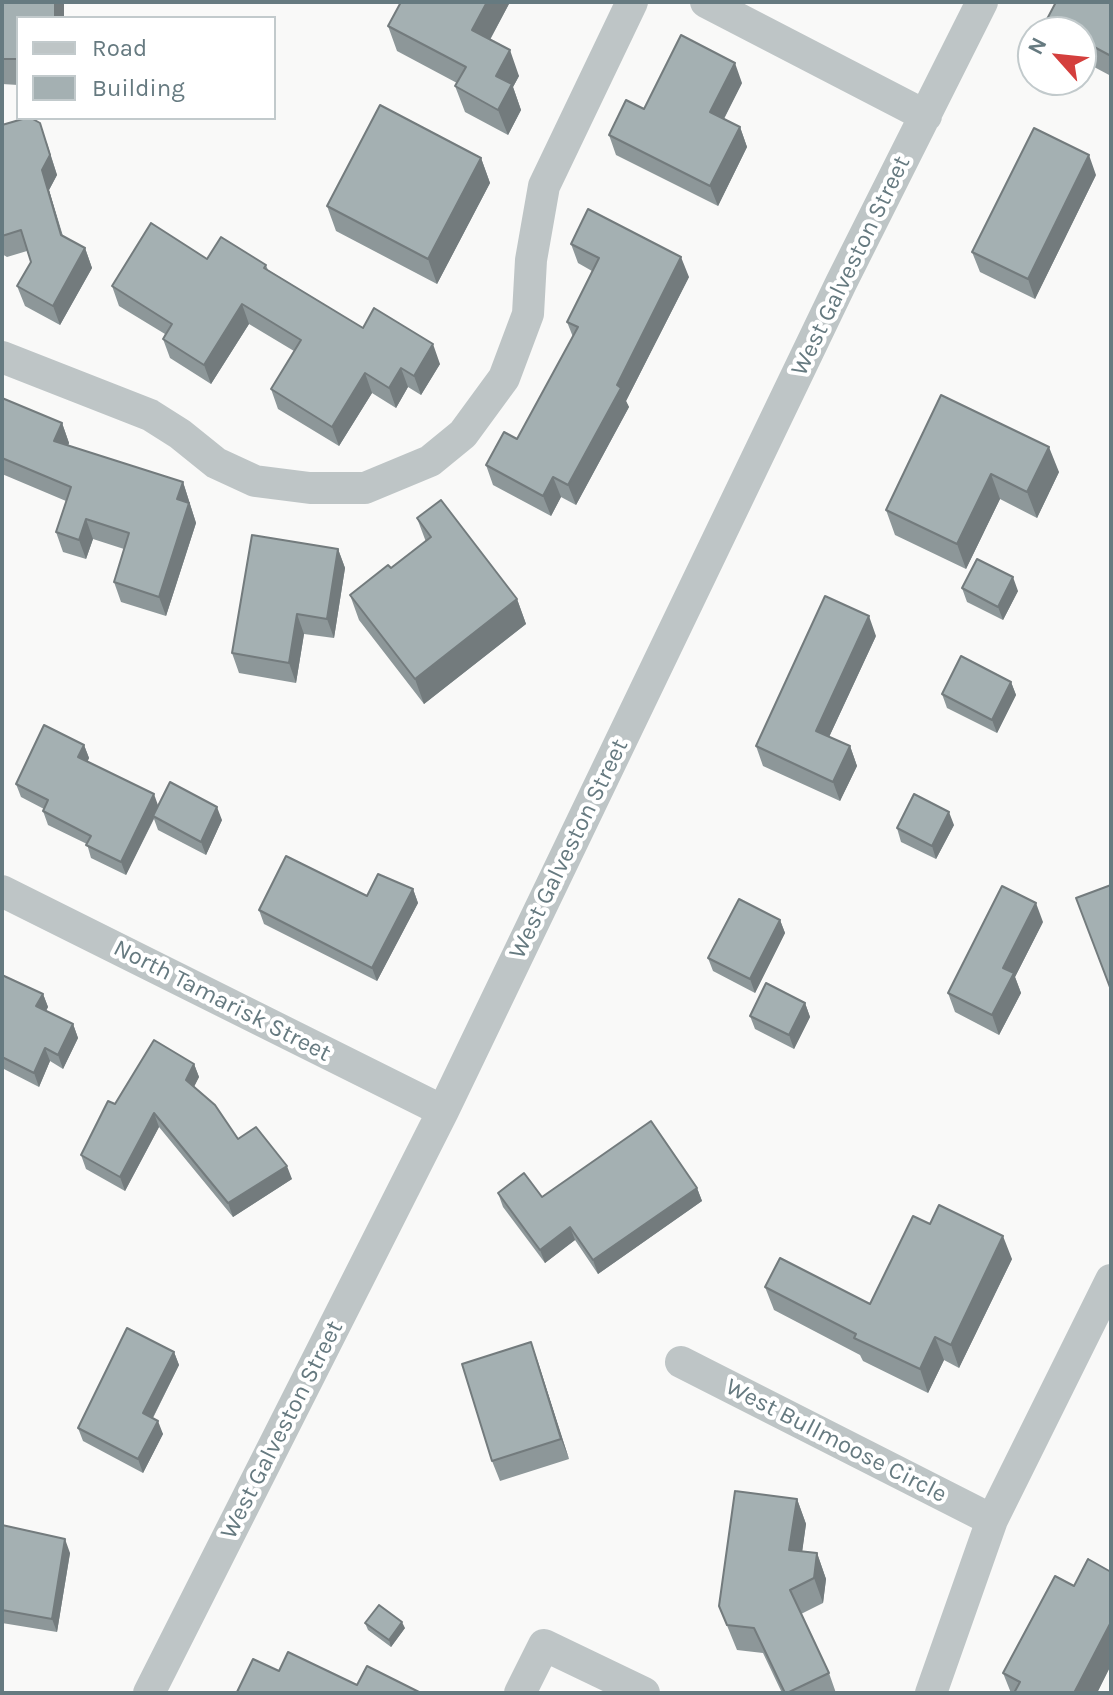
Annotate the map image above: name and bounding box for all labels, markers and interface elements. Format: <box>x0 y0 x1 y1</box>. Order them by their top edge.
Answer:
legend <box>16 16 276 120</box>
north arrow <box>1017 16 1097 96</box>
text: N <box>1022 33 1053 59</box>
text: Road <box>92 34 147 62</box>
text: Building <box>92 74 185 102</box>
street label: West Galveston Street <box>785 151 917 381</box>
street label: West Galveston Street <box>503 734 635 964</box>
street label: North Tamarisk Street <box>109 934 335 1068</box>
street label: West Galveston Street <box>214 1316 350 1544</box>
street label: West Bullmoose Circle <box>721 1373 951 1509</box>

